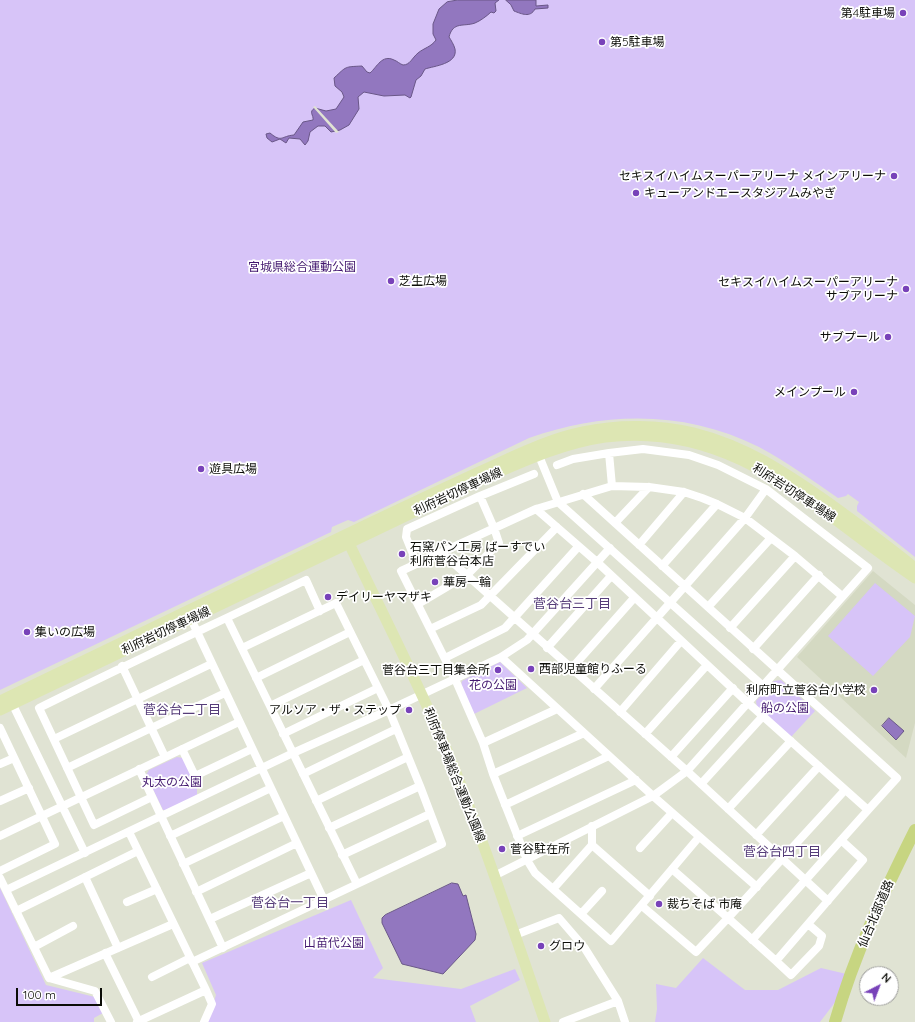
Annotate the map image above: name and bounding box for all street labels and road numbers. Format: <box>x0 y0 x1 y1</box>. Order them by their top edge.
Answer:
street label: 利府岩切停車場線 <box>750 461 838 525</box>
street label: 利府岩切停車場線 <box>411 465 505 519</box>
street label: 利府岩切停車場線 <box>119 604 213 658</box>
street label: 利府停車場総合運動公園線 <box>420 706 488 844</box>
street label: 仙台北部道路 <box>855 878 897 950</box>

